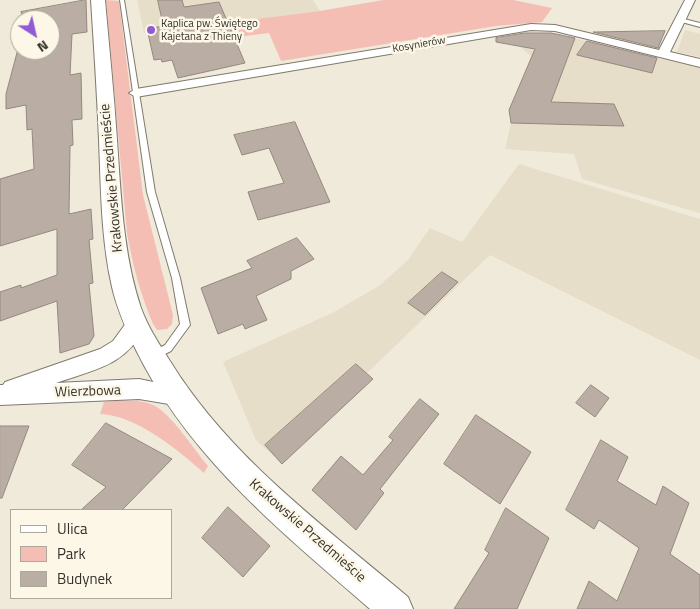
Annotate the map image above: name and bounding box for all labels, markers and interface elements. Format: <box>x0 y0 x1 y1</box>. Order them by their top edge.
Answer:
north arrow <box>10 10 60 60</box>
place label: Kaplica pw. Świętego Kajetana z Thieny <box>161 17 258 43</box>
marker: Kaplica pw. Świętego Kajetana z Thieny <box>145 24 157 36</box>
street label: Kosynierów <box>391 34 447 56</box>
text: N <box>33 35 53 58</box>
street label: Krakowskie Przedmieście <box>97 103 127 253</box>
street label: Wierzbowa <box>55 382 121 402</box>
street label: Krakowskie Przedmieście <box>245 476 369 586</box>
legend <box>10 509 172 599</box>
text: Ulica <box>57 517 87 540</box>
text: Park <box>57 542 86 565</box>
text: Budynek <box>57 567 112 590</box>

